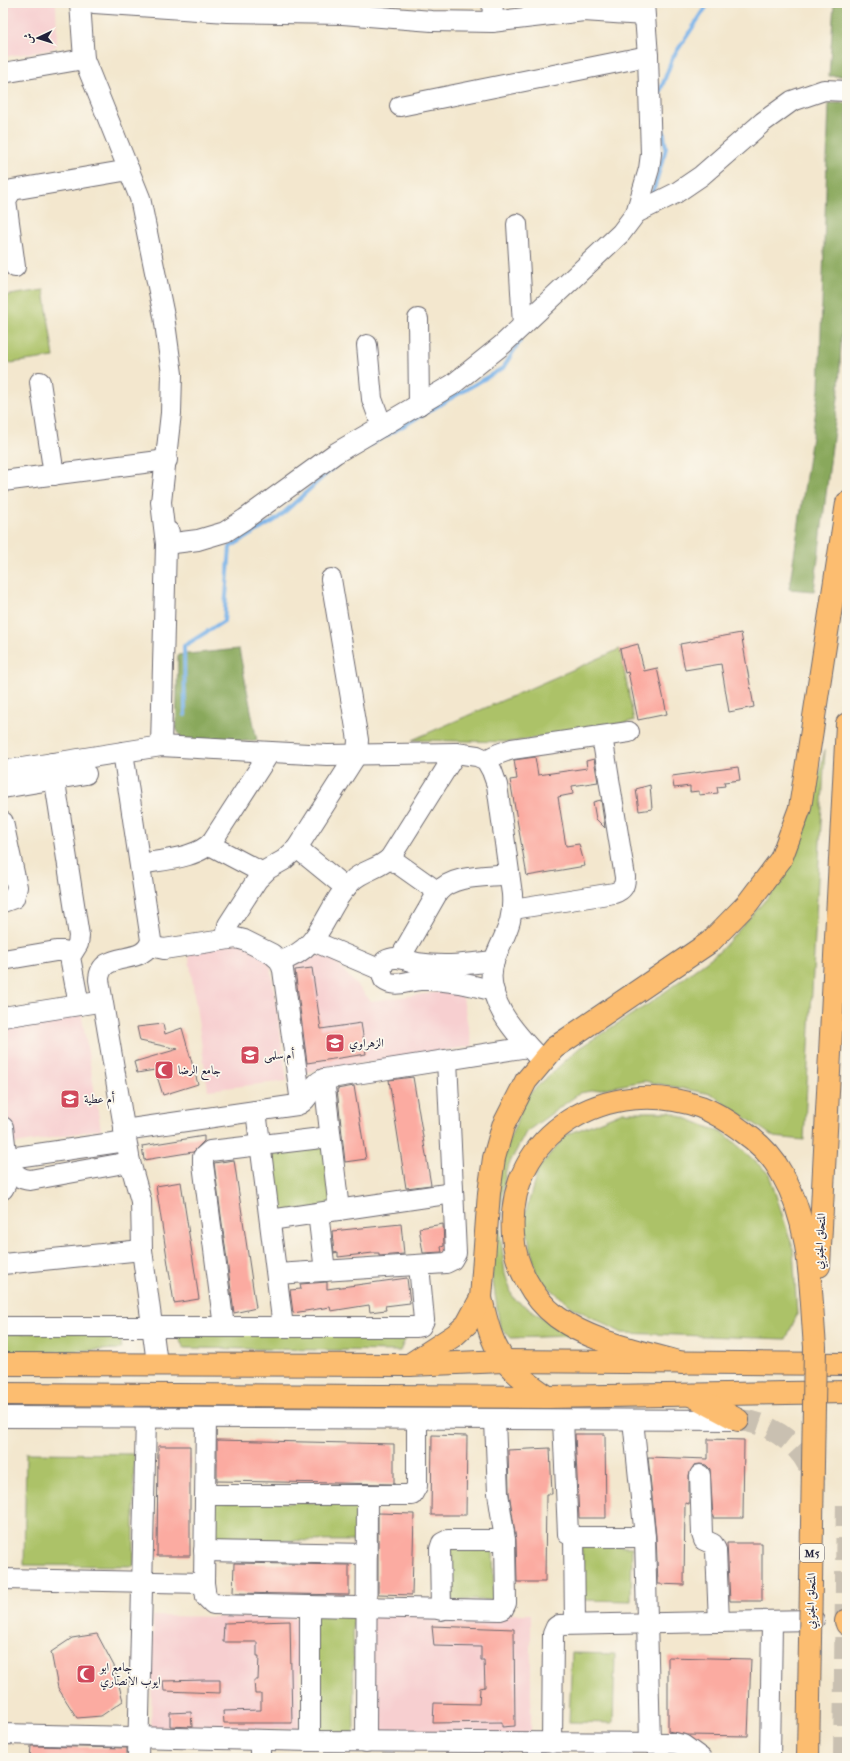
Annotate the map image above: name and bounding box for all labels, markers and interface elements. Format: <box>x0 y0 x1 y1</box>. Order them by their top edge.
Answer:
north arrow <box>18 18 58 58</box>
text: ش <box>22 33 35 45</box>
school or university icon: الزهراوي <box>324 1032 346 1054</box>
place label: الزهراوي <box>349 1036 384 1053</box>
school or university icon: أم سلمى <box>239 1044 261 1066</box>
place label: أم سلمى <box>264 1047 294 1066</box>
mosque icon: جامع الرضا <box>153 1059 175 1081</box>
place label: جامع الرضا <box>178 1063 221 1081</box>
school or university icon: أم عطية <box>59 1088 81 1110</box>
place label: أم عطية <box>84 1091 115 1110</box>
street label: المتحلق الجنوبي <box>812 1212 831 1270</box>
road number: M5 <box>800 1544 824 1562</box>
street label: المتحلق الجنوبي <box>804 1572 821 1629</box>
place label: جامع ابو ايوب الانصاري <box>99 1660 161 1691</box>
mosque icon: جامع ابو ايوب الانصاري <box>75 1663 97 1685</box>

